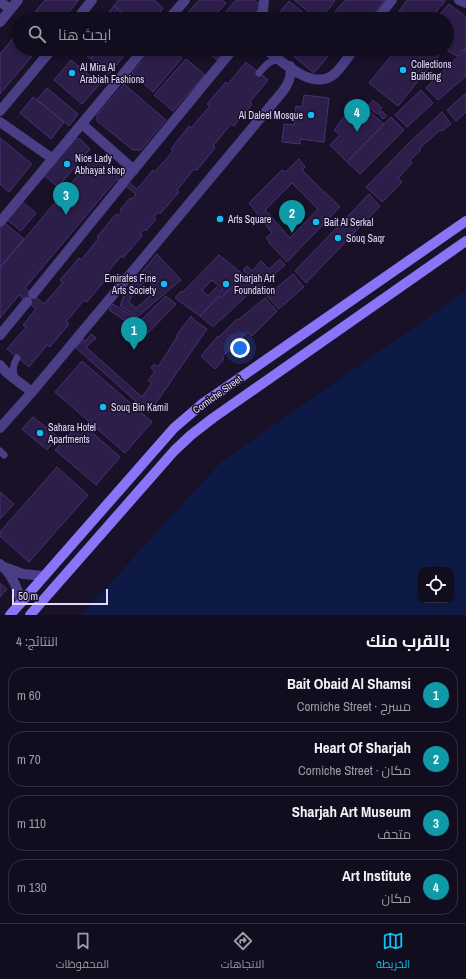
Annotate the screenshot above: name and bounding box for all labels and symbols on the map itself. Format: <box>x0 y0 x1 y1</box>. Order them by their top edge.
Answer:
place label: Collections Building <box>411 58 452 83</box>
place label: Al Mira Al Arabiah Fashions <box>79 61 144 86</box>
marker: Collections Building <box>398 65 408 75</box>
marker: Al Mira Al Arabiah Fashions <box>67 68 77 78</box>
pin: 4 <box>344 99 370 132</box>
place label: Al Daleel Mosque <box>238 109 303 122</box>
marker: Al Daleel Mosque <box>306 110 316 120</box>
place label: Nice Lady Abhayat shop <box>74 152 126 177</box>
marker: Nice Lady Abhayat shop <box>62 159 72 169</box>
pin: 3 <box>53 182 79 215</box>
pin: 2 <box>279 200 305 233</box>
place label: Arts Square <box>227 213 272 226</box>
marker: Arts Square <box>215 214 225 224</box>
place label: Bait Al Serkal <box>324 216 373 229</box>
marker: Bait Al Serkal <box>311 217 321 227</box>
place label: Souq Saqr <box>346 232 385 245</box>
marker: Souq Saqr <box>333 233 343 243</box>
place label: Emirates Fine Arts Society <box>105 272 157 297</box>
place label: Sharjah Art Foundation <box>234 272 275 297</box>
marker: Emirates Fine Arts Society <box>159 279 169 289</box>
marker: Sharjah Art Foundation <box>221 279 231 289</box>
pin: 1 <box>121 317 147 350</box>
your location <box>230 338 250 358</box>
street label: Corniche Street <box>190 372 245 417</box>
place label: Souq Bin Kamil <box>111 401 168 414</box>
marker: Souq Bin Kamil <box>98 402 108 412</box>
place label: Sahara Hotel Apartments <box>47 421 96 446</box>
marker: Sahara Hotel Apartments <box>35 428 45 438</box>
scale bar <box>12 587 108 606</box>

